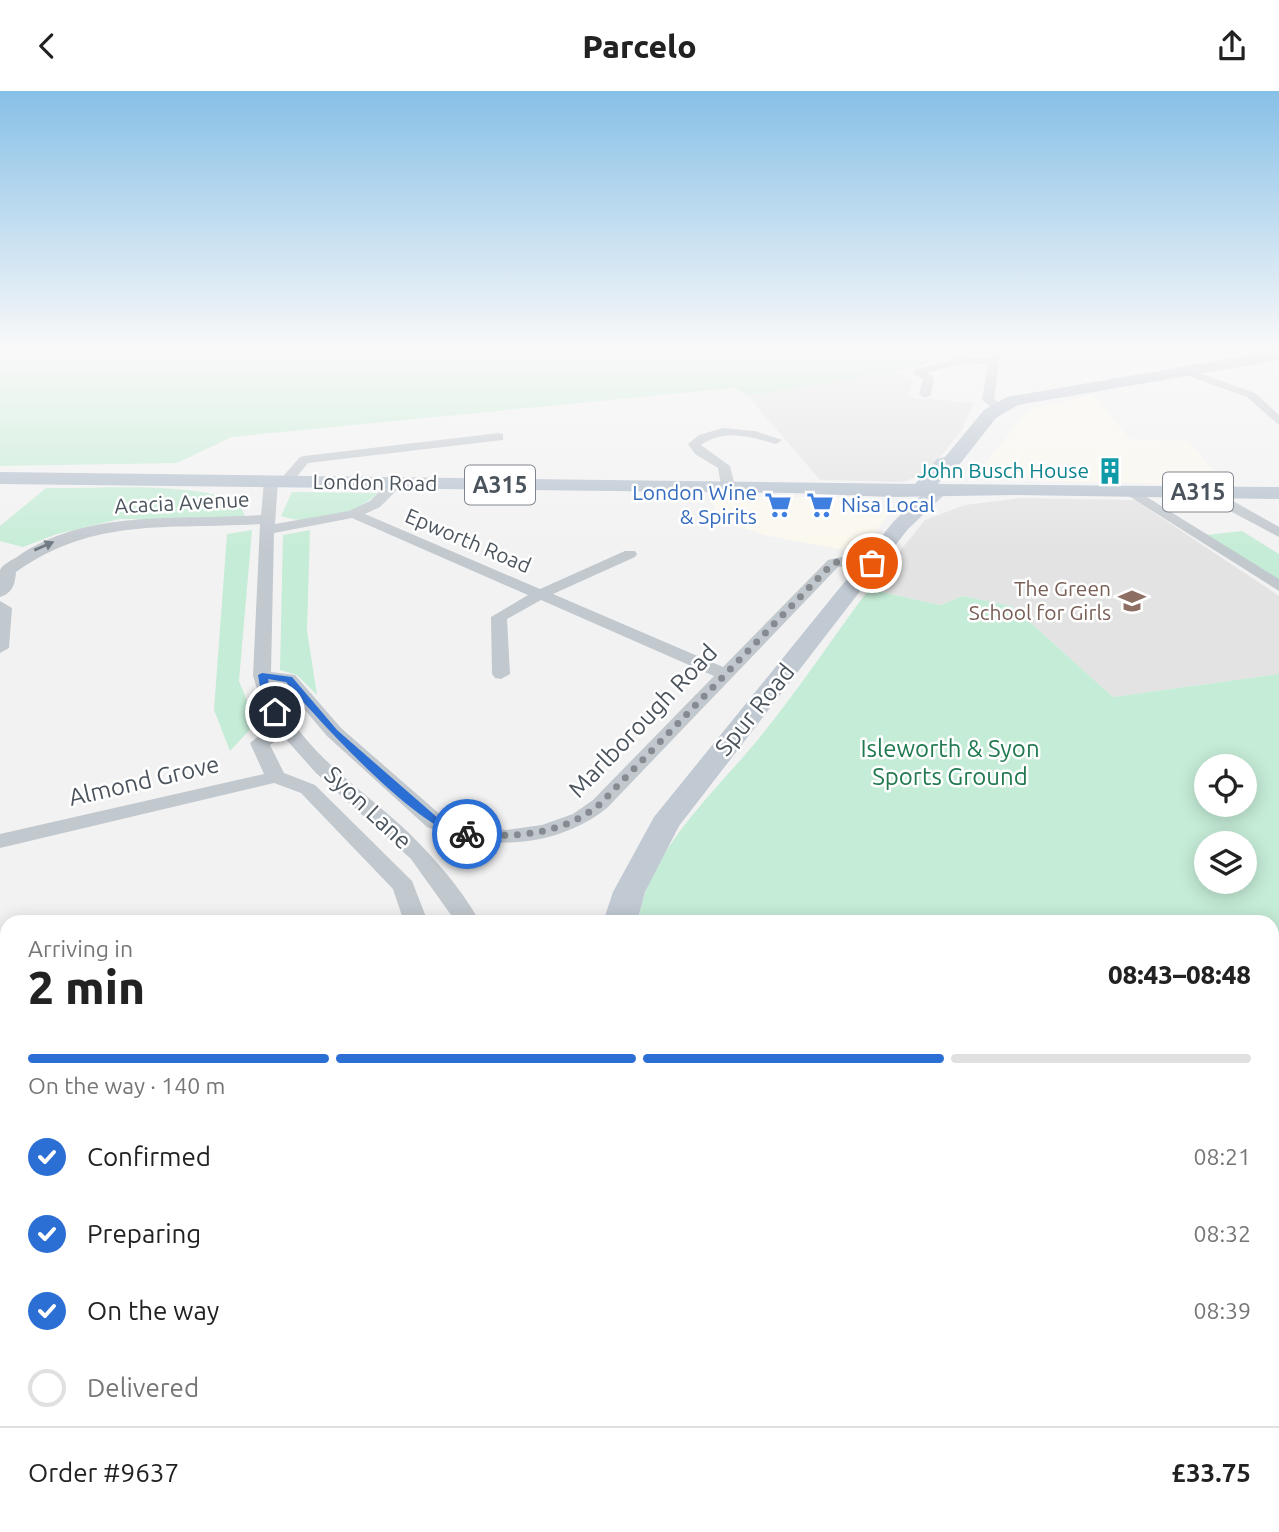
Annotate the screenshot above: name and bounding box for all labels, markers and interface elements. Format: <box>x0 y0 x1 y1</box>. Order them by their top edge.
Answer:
icon: back <box>28 27 66 65</box>
icon: share <box>1213 27 1251 65</box>
text: Parcelo <box>582 28 697 64</box>
building icon: John Busch House <box>1095 456 1125 486</box>
place label: John Busch House <box>917 458 1089 482</box>
road number: A315 <box>465 465 535 505</box>
street label: London Road <box>312 469 438 495</box>
road number: A315 <box>1163 473 1233 511</box>
place label: London Wine & Spirits <box>632 480 757 528</box>
street label: Acacia Avenue <box>114 486 250 518</box>
supermarket icon: London Wine & Spirits <box>763 490 793 520</box>
supermarket icon: Nisa Local <box>805 490 835 520</box>
place label: Nisa Local <box>841 492 935 516</box>
street label: Epworth Road <box>402 503 535 577</box>
pin <box>842 533 902 593</box>
one-way arrow <box>34 540 54 552</box>
icon: bag <box>853 544 891 582</box>
place label: The Green School for Girls <box>969 576 1111 624</box>
school or university icon: The Green School for Girls <box>1117 586 1147 616</box>
street label: Marlborough Road <box>563 639 722 803</box>
street label: Spur Road <box>709 658 800 761</box>
pin <box>245 682 305 742</box>
icon: home <box>256 693 294 731</box>
park label: Isleworth & Syon Sports Ground <box>860 735 1040 790</box>
street label: Almond Grove <box>66 750 222 811</box>
map controls <box>1194 754 1257 894</box>
button: locate <box>1194 754 1257 817</box>
street label: Syon Lane <box>319 761 417 855</box>
courier <box>432 799 502 869</box>
icon: bike <box>448 815 486 853</box>
button: layers <box>1194 831 1257 894</box>
text: Arriving in <box>28 936 133 961</box>
text: 08:43–08:48 <box>1108 960 1251 989</box>
text: 2 min <box>28 961 145 1013</box>
text: On the way · 140 m <box>28 1073 225 1098</box>
icon: check <box>28 1138 66 1176</box>
text: Confirmed <box>87 1142 211 1171</box>
text: 08:21 <box>1193 1144 1251 1169</box>
icon: check <box>28 1215 66 1253</box>
text: Preparing <box>87 1219 201 1248</box>
text: 08:32 <box>1193 1221 1251 1246</box>
icon: check <box>28 1292 66 1330</box>
text: On the way <box>87 1296 219 1325</box>
text: 08:39 <box>1193 1298 1251 1323</box>
text: Delivered <box>87 1373 199 1402</box>
text: Order #9637 <box>28 1458 179 1487</box>
text: £33.75 <box>1171 1458 1251 1487</box>

